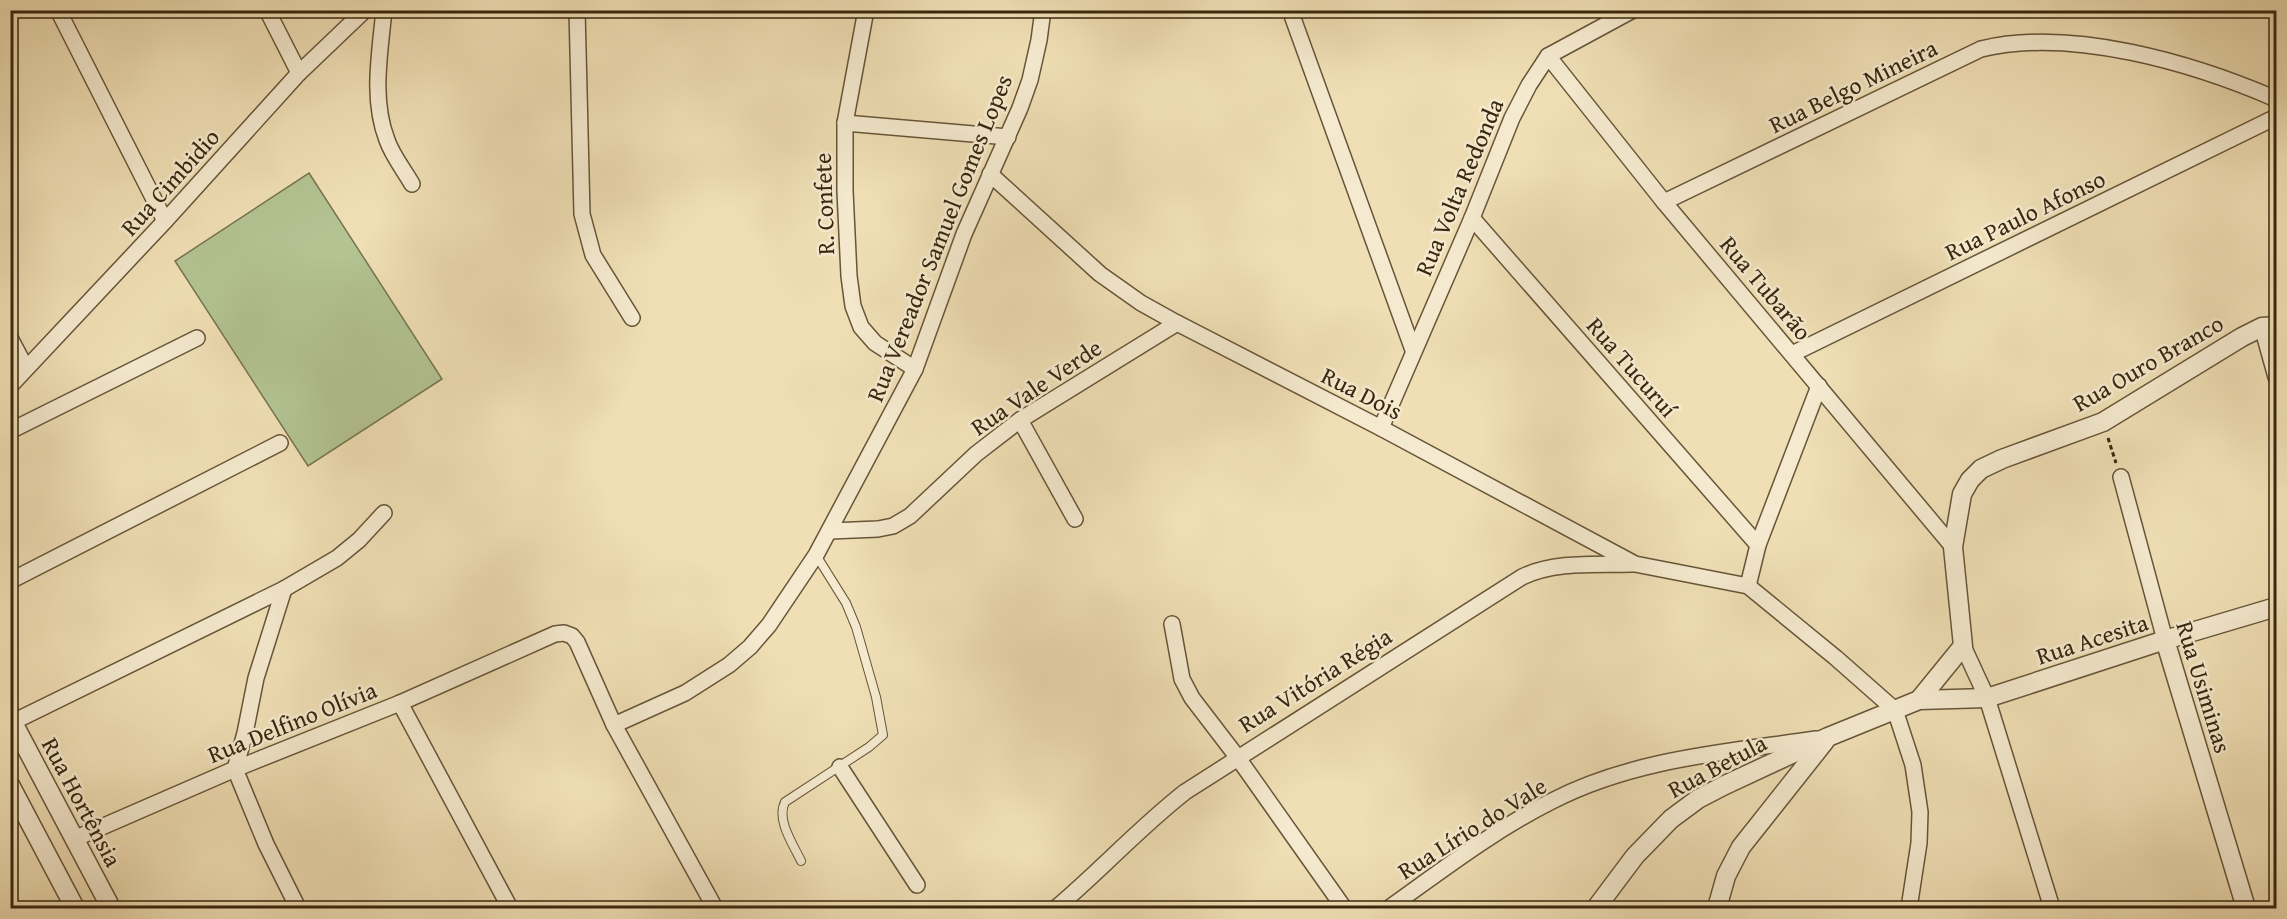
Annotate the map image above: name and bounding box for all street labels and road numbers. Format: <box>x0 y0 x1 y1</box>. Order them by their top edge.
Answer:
street label: Rua Belgo Mineira <box>1763 30 1944 142</box>
street label: Rua Vereador Samuel Gomes Lopes <box>857 69 1021 407</box>
street label: Rua Volta Redonda <box>1406 92 1512 281</box>
street label: Rua Cimbidio <box>112 121 228 243</box>
street label: R. Confete <box>805 152 843 256</box>
street label: Rua Paulo Afonso <box>1939 161 2111 269</box>
street label: Rua Tubarão <box>1712 228 1820 348</box>
street label: Rua Ouro Branco <box>2066 306 2230 420</box>
street label: Rua Tucuruí <box>1578 309 1686 426</box>
street label: Rua Vale Verde <box>963 330 1109 444</box>
street label: Rua Dois <box>1316 358 1408 428</box>
street label: Rua Acesita <box>2031 604 2153 674</box>
street label: Rua Usiminas <box>2167 617 2241 757</box>
street label: Rua Vitória Régia <box>1232 618 1399 741</box>
street label: Rua Delfino Olívia <box>202 672 382 772</box>
street label: Rua Betula <box>1661 725 1773 807</box>
street label: Rua Hortênsia <box>33 731 131 874</box>
street label: Rua Lírio do Vale <box>1391 768 1553 888</box>

